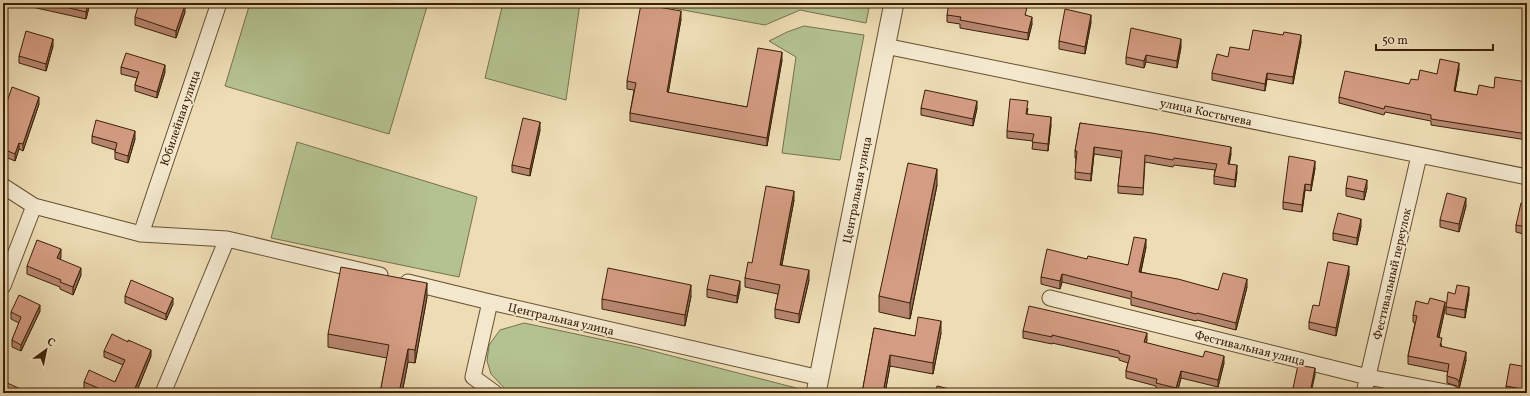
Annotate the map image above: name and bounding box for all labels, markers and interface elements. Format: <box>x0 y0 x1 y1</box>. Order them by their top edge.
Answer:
scale bar <box>1376 26 1493 52</box>
text: 50 m <box>1382 33 1408 49</box>
street label: Юбилейная улица <box>157 68 205 168</box>
street label: улица Костычева <box>1158 95 1253 131</box>
street label: Центральная улица <box>840 135 876 245</box>
street label: Фестивальный переулок <box>1370 206 1416 342</box>
street label: Центральная улица <box>506 300 616 340</box>
street label: Фестивальная улица <box>1193 327 1307 370</box>
north arrow <box>26 330 66 370</box>
text: С <box>44 335 58 351</box>

